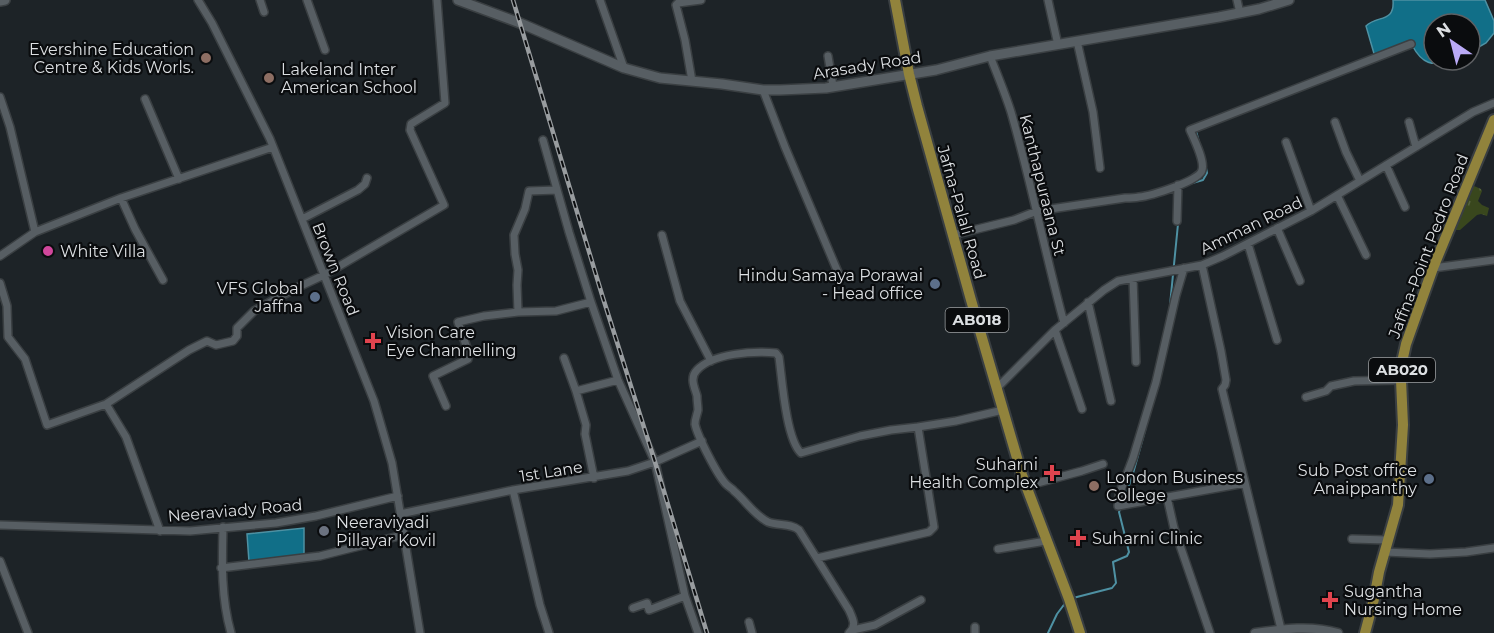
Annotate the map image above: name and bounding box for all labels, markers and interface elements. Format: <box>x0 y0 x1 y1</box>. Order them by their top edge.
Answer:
north arrow <box>1422 12 1482 72</box>
text: N <box>1433 19 1454 42</box>
place label: Evershine Education Centre & Kids Worls. <box>29 40 194 77</box>
street label: Arasady Road <box>812 48 923 83</box>
marker: Evershine Education Centre & Kids Worls. <box>199 51 213 65</box>
place label: Lakeland Inter American School <box>281 60 417 97</box>
marker: Lakeland Inter American School <box>262 71 276 85</box>
street label: Kanthapuraana St <box>1016 112 1069 258</box>
street label: Jafna-Palali Road <box>933 142 990 281</box>
street label: Jaffna-Point Pedro Road <box>1384 151 1472 342</box>
street label: Amman Road <box>1197 192 1306 258</box>
street label: Brown Road <box>308 220 363 319</box>
place label: White Villa <box>60 242 146 261</box>
marker: White Villa <box>41 244 55 258</box>
place label: Hindu Samaya Porawai - Head office <box>738 266 923 303</box>
marker: Hindu Samaya Porawai - Head office <box>928 277 942 291</box>
place label: VFS Global Jaffna <box>217 279 303 316</box>
marker: VFS Global Jaffna <box>308 290 322 304</box>
road number: AB018 <box>946 308 1008 332</box>
place label: Vision Care Eye Channelling <box>386 323 517 360</box>
marker: Vision Care Eye Channelling <box>364 332 382 350</box>
road number: AB020 <box>1369 358 1435 382</box>
place label: Suharni Health Complex <box>909 455 1038 492</box>
street label: 1st Lane <box>518 457 584 486</box>
place label: Sub Post office Anaippanthy <box>1298 461 1417 498</box>
marker: Suharni Health Complex <box>1043 464 1061 482</box>
place label: London Business College <box>1106 468 1243 505</box>
marker: Sub Post office Anaippanthy <box>1422 472 1436 486</box>
marker: London Business College <box>1087 479 1101 493</box>
street label: Neeraviady Road <box>167 495 303 526</box>
place label: Neeraviyadi Pillayar Kovil <box>336 513 436 550</box>
marker: Neeraviyadi Pillayar Kovil <box>317 524 331 538</box>
marker: Suharni Clinic <box>1069 529 1087 547</box>
place label: Suharni Clinic <box>1092 529 1203 548</box>
place label: Sugantha Nursing Home <box>1344 582 1462 619</box>
marker: Sugantha Nursing Home <box>1321 591 1339 609</box>

